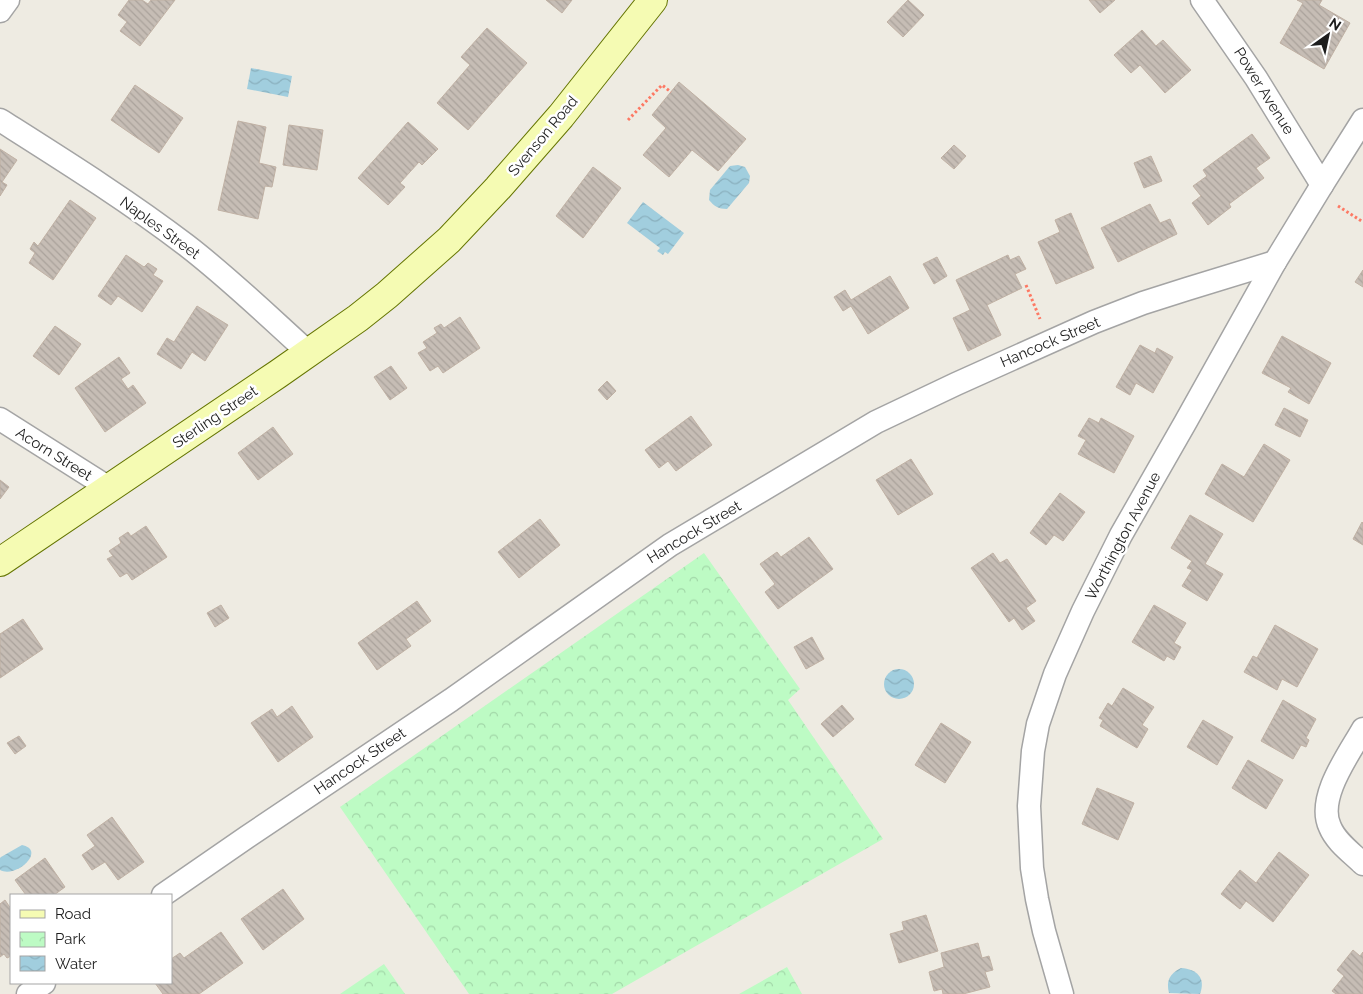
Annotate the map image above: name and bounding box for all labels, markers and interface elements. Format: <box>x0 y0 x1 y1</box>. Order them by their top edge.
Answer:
north arrow <box>1303 10 1353 60</box>
text: N <box>1326 14 1344 34</box>
street label: Power Avenue <box>1230 44 1298 138</box>
street label: Svenson Road <box>504 92 582 180</box>
street label: Naples Street <box>116 193 204 263</box>
street label: Hancock Street <box>997 313 1103 371</box>
street label: Sterling Street <box>169 382 261 452</box>
street label: Acorn Street <box>13 423 95 485</box>
street label: Worthington Avenue <box>1082 469 1164 603</box>
street label: Hancock Street <box>644 497 744 567</box>
street label: Hancock Street <box>311 724 409 798</box>
legend <box>10 894 172 984</box>
text: Road <box>55 905 91 923</box>
text: Park <box>55 930 86 948</box>
text: Water <box>55 955 98 973</box>

